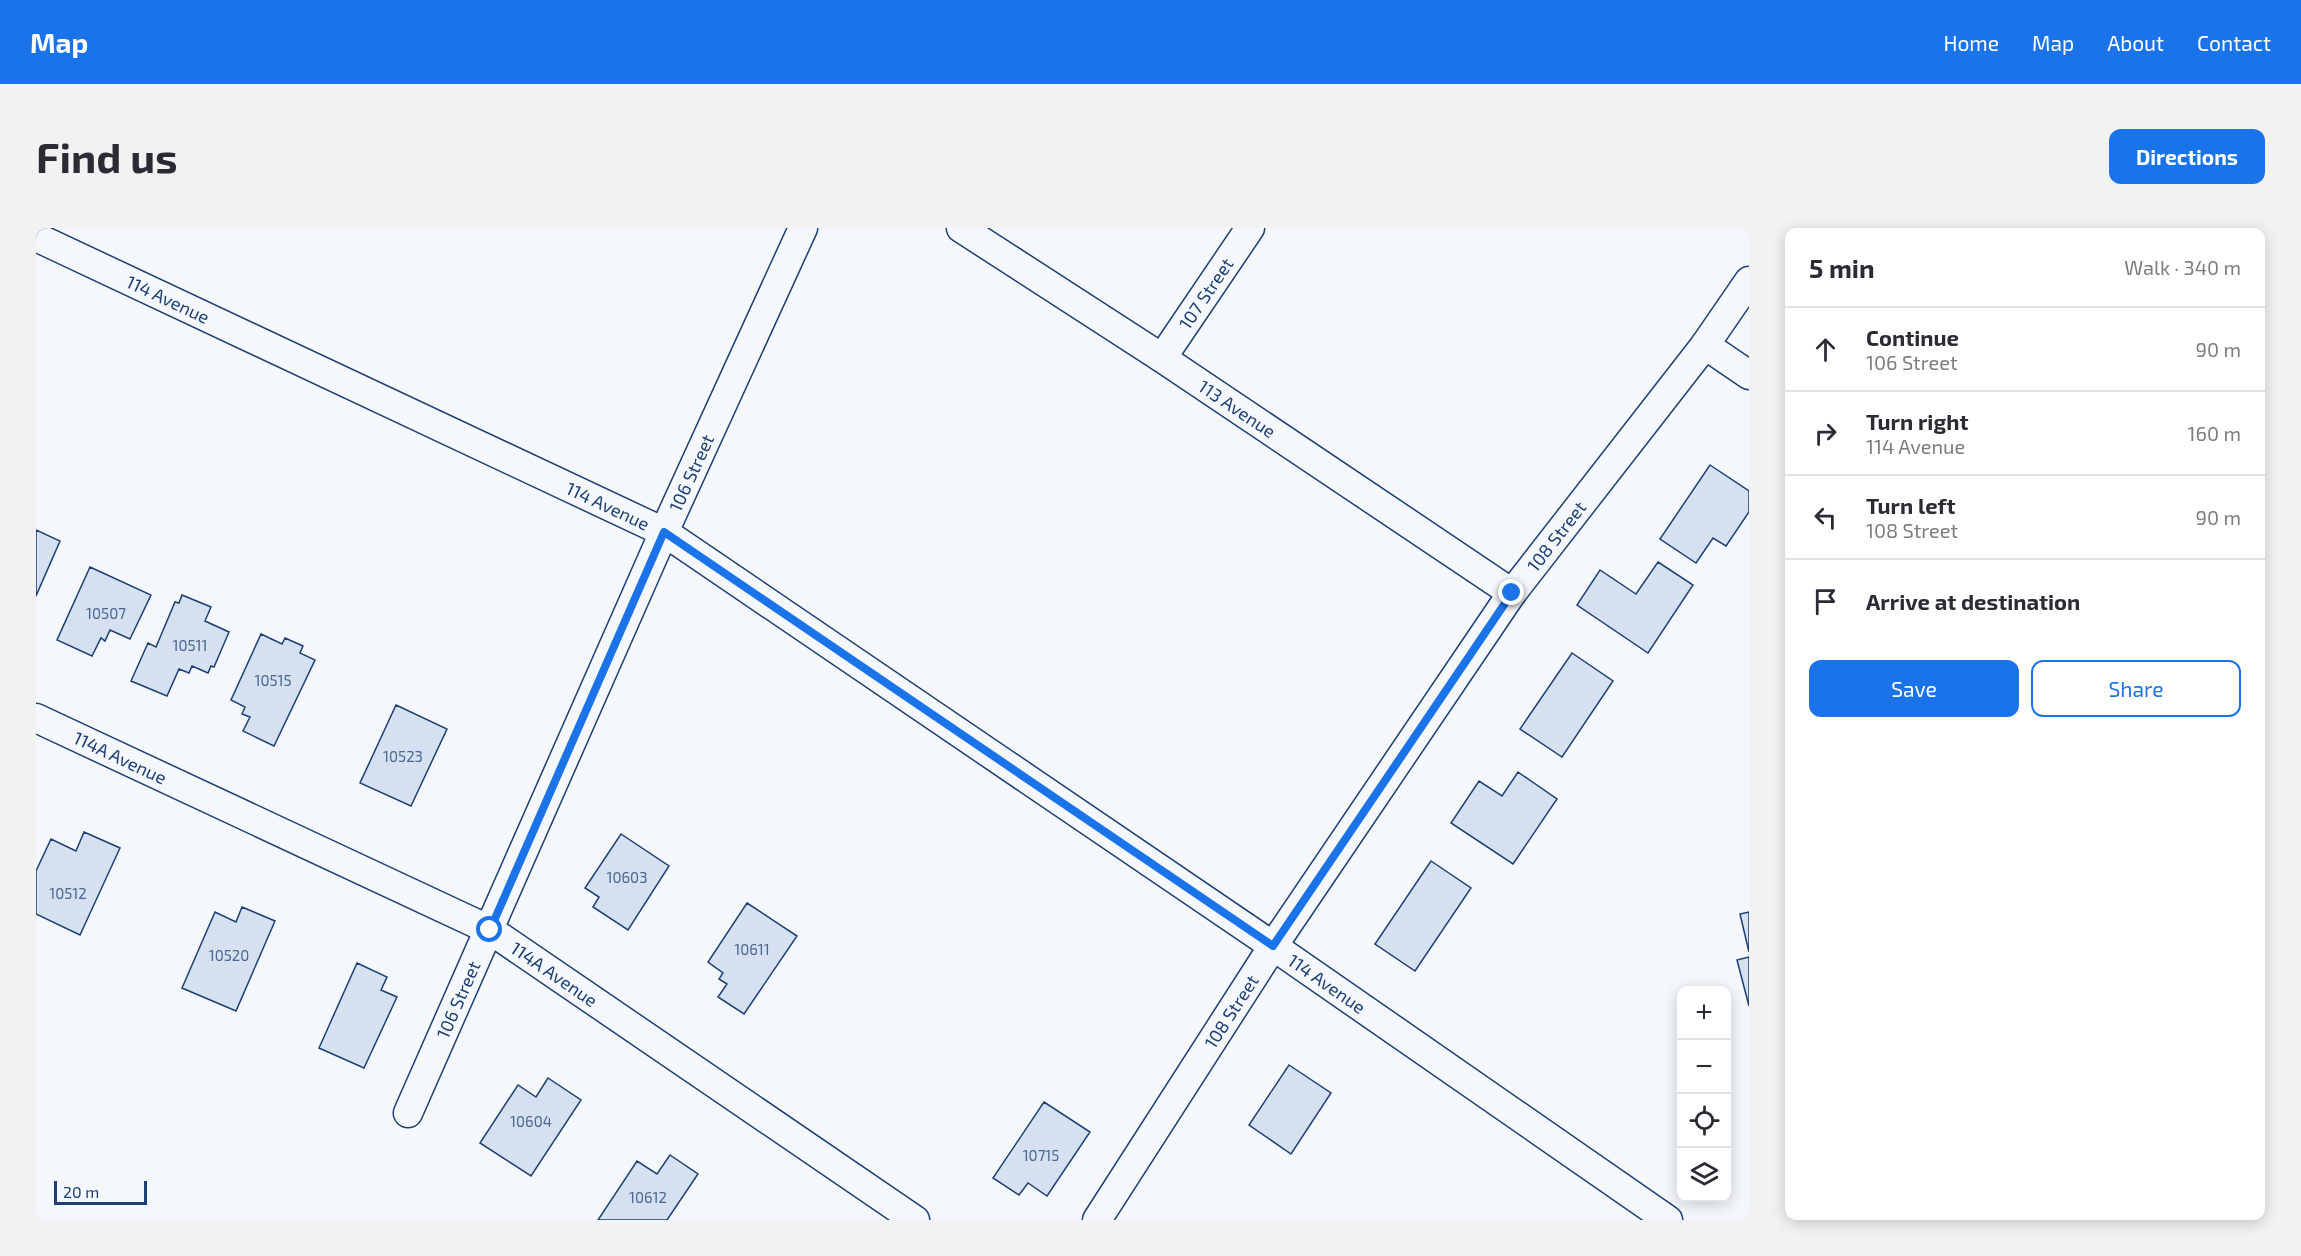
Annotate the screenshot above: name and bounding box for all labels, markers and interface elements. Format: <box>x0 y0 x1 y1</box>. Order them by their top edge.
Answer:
text: Map <box>30 25 88 59</box>
text: Home <box>1943 30 1999 55</box>
text: Map <box>2032 30 2074 55</box>
text: About <box>2107 30 2164 55</box>
text: Contact <box>2197 30 2271 55</box>
button: Directions <box>2109 129 2265 184</box>
text: Find us <box>36 131 178 181</box>
text: 5 min <box>1809 252 1875 283</box>
street label: 107 Street <box>1174 253 1238 333</box>
text: Walk · 340 m <box>2124 255 2241 279</box>
street label: 114 Avenue <box>123 270 213 328</box>
text: Continue <box>1866 324 1959 350</box>
icon: ahead <box>1809 333 1842 366</box>
text: 90 m <box>2196 337 2241 361</box>
text: 106 Street <box>1866 350 1958 374</box>
street label: 113 Avenue <box>1194 375 1280 442</box>
text: Turn right <box>1866 408 1968 434</box>
icon: right <box>1809 417 1842 450</box>
text: 160 m <box>2188 421 2241 445</box>
street label: 106 Street <box>664 431 718 515</box>
text: 114 Avenue <box>1866 434 1965 458</box>
street label: 114 Avenue <box>563 477 653 535</box>
text: Turn left <box>1866 492 1955 518</box>
street label: 108 Street <box>1522 497 1591 576</box>
icon: left <box>1809 501 1842 534</box>
text: 90 m <box>2196 505 2241 529</box>
text: 108 Street <box>1866 518 1958 542</box>
route end <box>1498 579 1524 605</box>
icon: arrive <box>1809 585 1842 618</box>
text: Arrive at destination <box>1866 588 2080 614</box>
house number: 10507 <box>86 604 126 622</box>
house number: 10511 <box>173 636 208 654</box>
button: Save <box>1809 660 2019 717</box>
button: Share <box>2031 660 2241 717</box>
house number: 10515 <box>254 671 292 689</box>
street label: 114A Avenue <box>70 726 170 789</box>
house number: 10523 <box>383 747 423 765</box>
house number: 10603 <box>607 868 647 886</box>
house number: 10512 <box>49 884 87 902</box>
route start <box>476 916 502 942</box>
street label: 114A Avenue <box>507 937 602 1011</box>
house number: 10611 <box>734 940 770 958</box>
house number: 10520 <box>209 946 249 964</box>
street label: 114 Avenue <box>1284 949 1370 1018</box>
street label: 106 Street <box>431 957 485 1042</box>
street label: 108 Street <box>1199 970 1263 1052</box>
map controls <box>1677 986 1731 1202</box>
button: + <box>1677 986 1731 1040</box>
button: − <box>1677 1040 1731 1094</box>
button: locate <box>1677 1094 1731 1148</box>
house number: 10604 <box>510 1112 552 1130</box>
house number: 10715 <box>1023 1146 1059 1164</box>
button: layers <box>1677 1148 1731 1202</box>
scale bar <box>54 1178 147 1206</box>
text: 20 m <box>63 1182 99 1201</box>
house number: 10612 <box>629 1188 667 1206</box>

